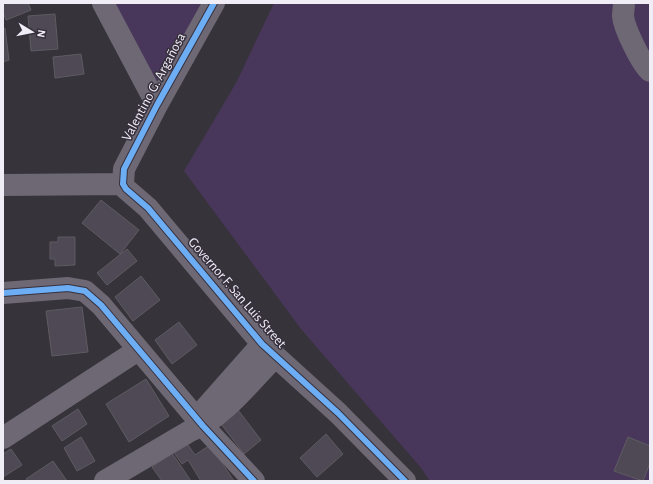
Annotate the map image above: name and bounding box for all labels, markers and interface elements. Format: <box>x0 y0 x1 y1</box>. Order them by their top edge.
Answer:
north arrow <box>12 12 52 52</box>
text: N <box>35 29 47 38</box>
street label: Valentino G. Argañosa <box>120 30 189 143</box>
street label: Governor F. San Luis Street <box>185 235 289 351</box>

